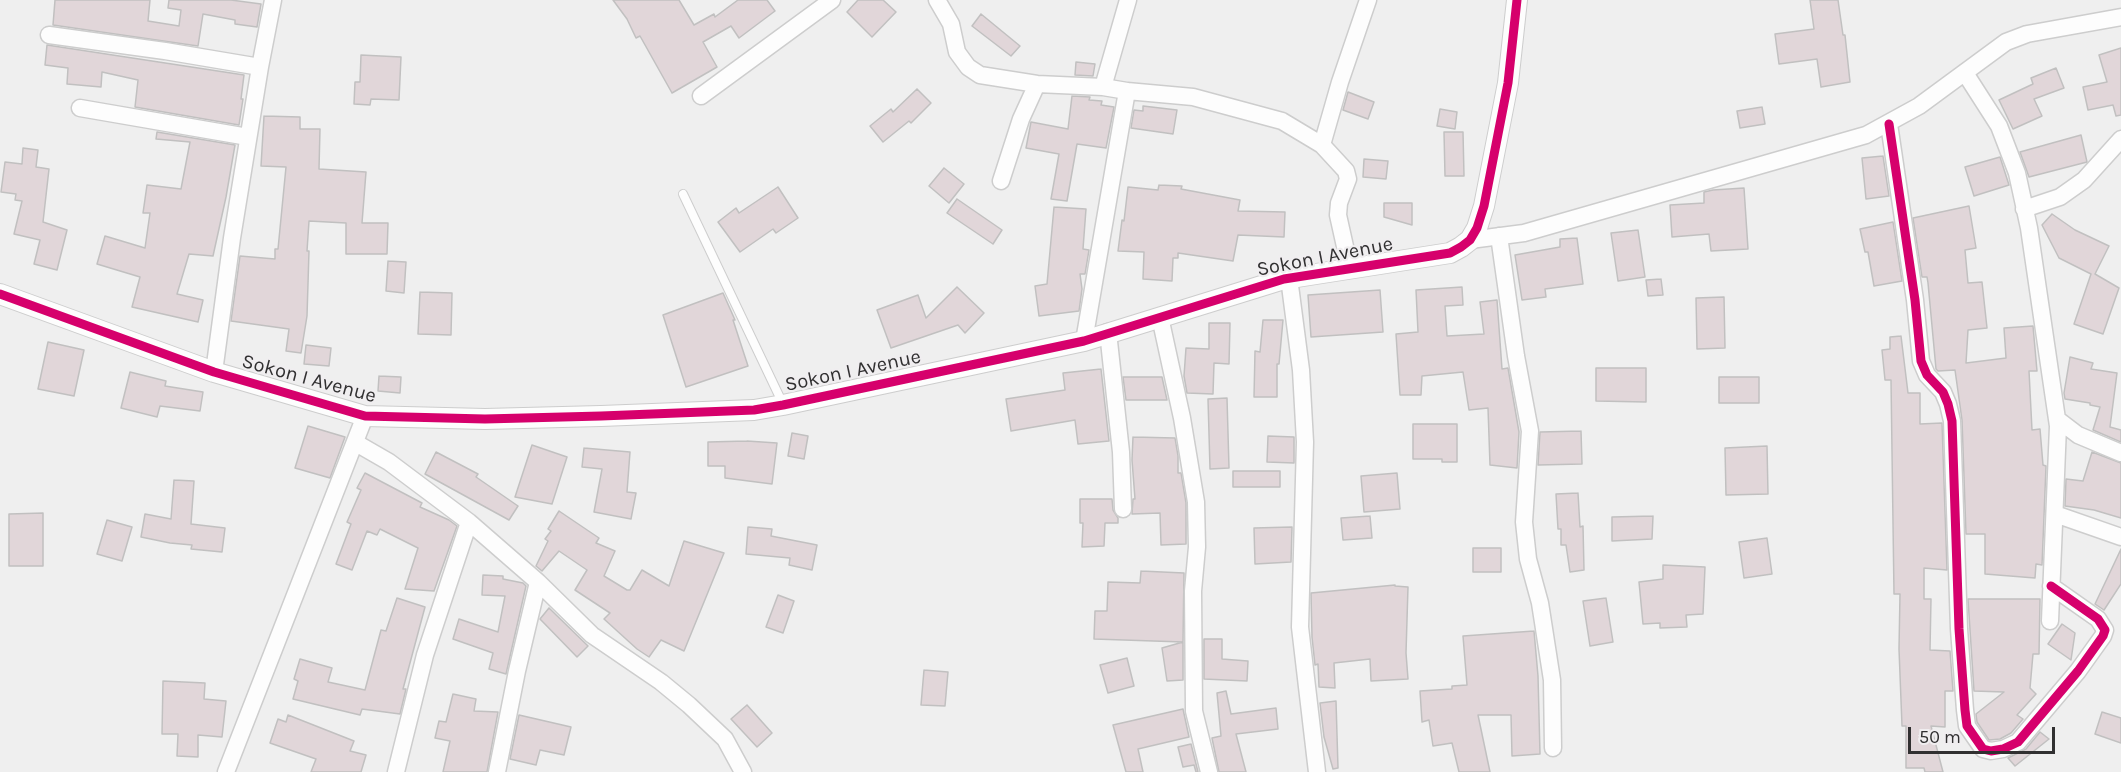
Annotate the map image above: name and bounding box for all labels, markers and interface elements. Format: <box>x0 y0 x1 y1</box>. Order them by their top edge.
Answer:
street label: Sokon I Avenue <box>1255 232 1395 282</box>
street label: Sokon I Avenue <box>783 345 923 397</box>
street label: Sokon I Avenue <box>239 350 379 408</box>
scale bar <box>1911 715 2058 753</box>
text: 50 m <box>1919 726 1961 748</box>

